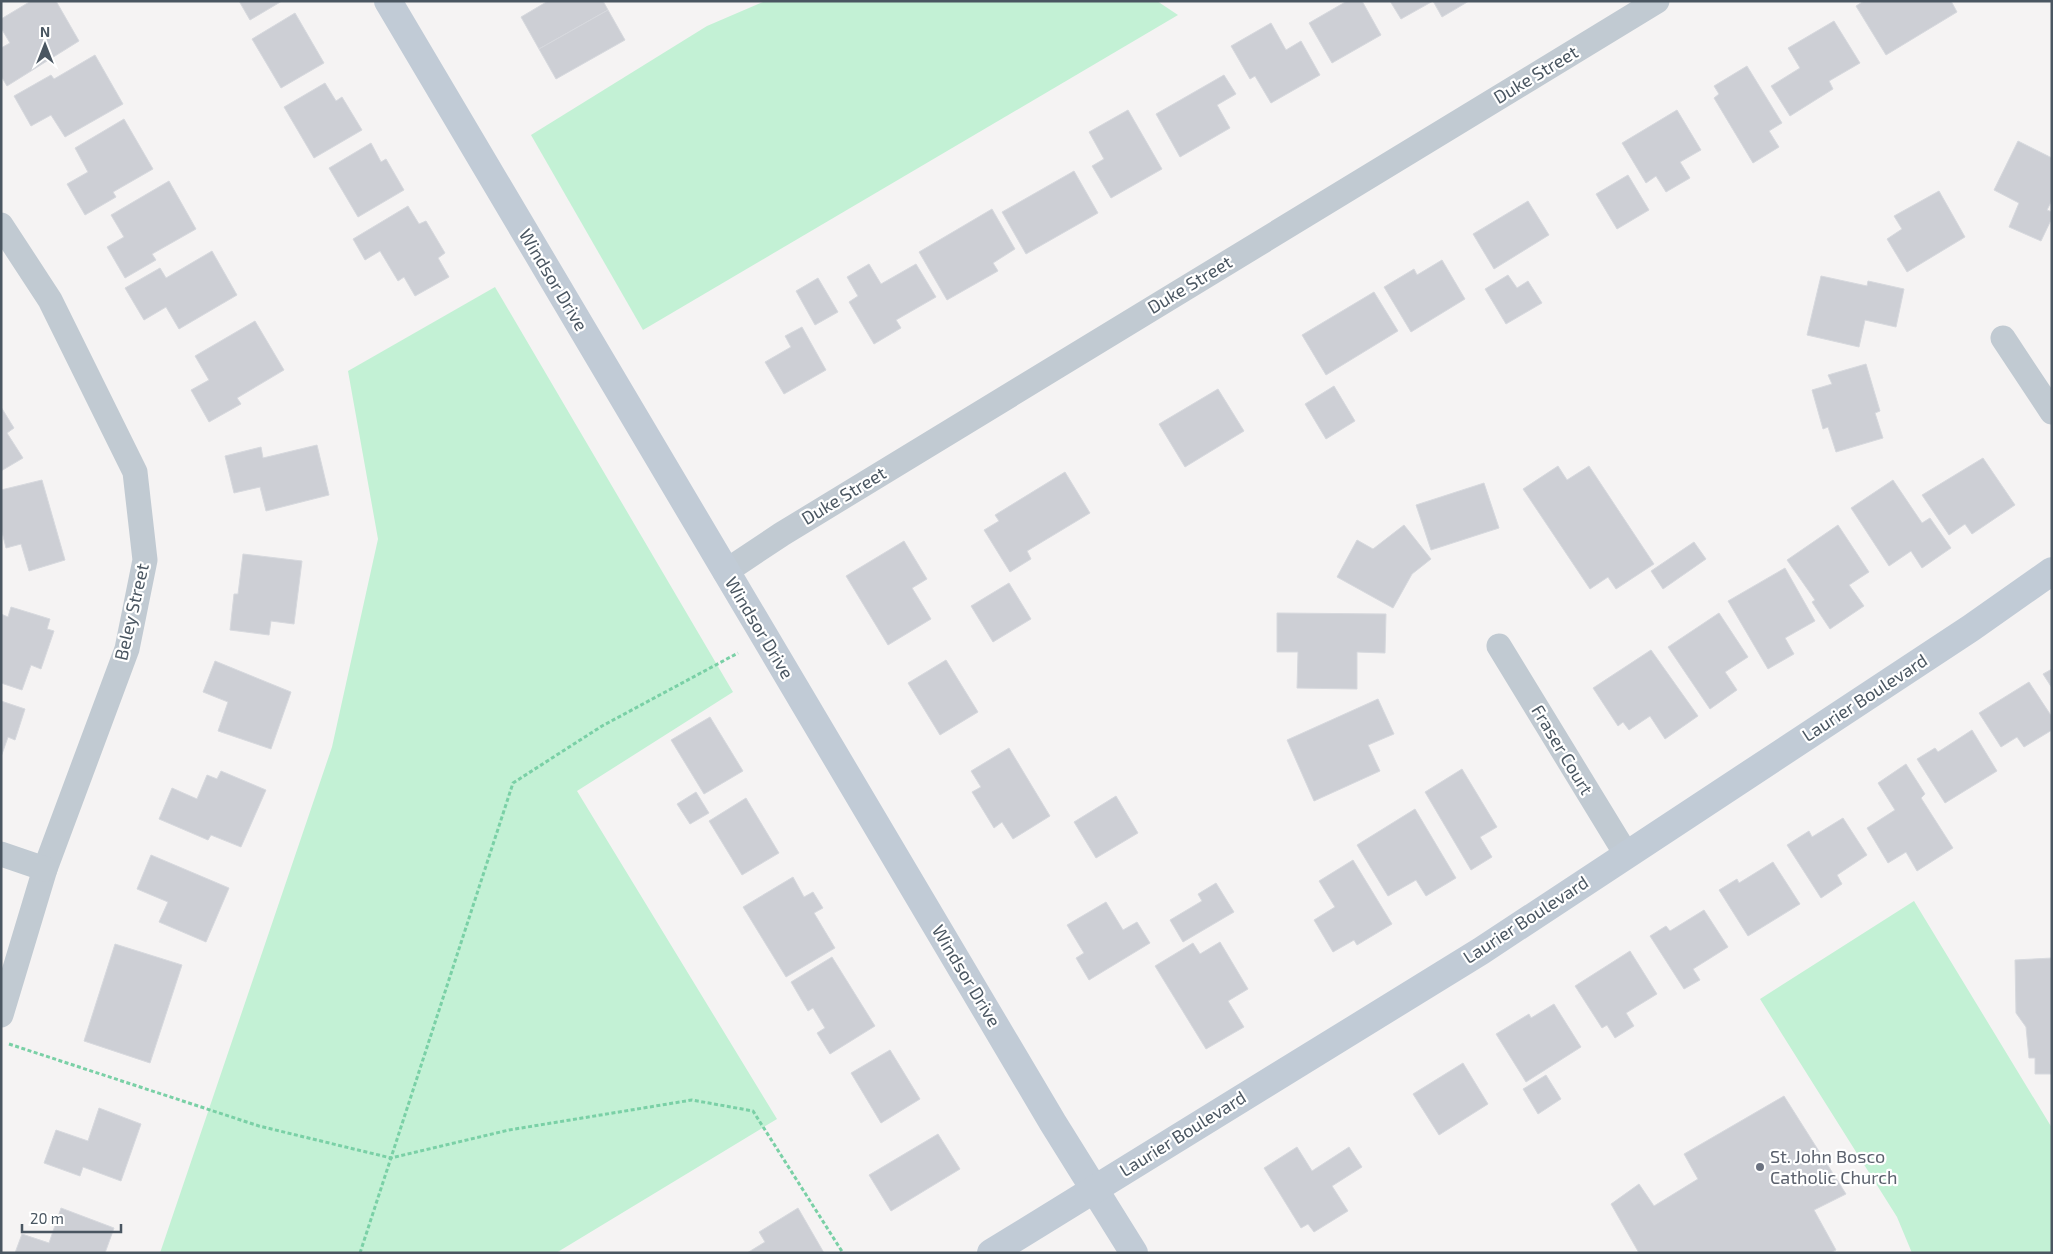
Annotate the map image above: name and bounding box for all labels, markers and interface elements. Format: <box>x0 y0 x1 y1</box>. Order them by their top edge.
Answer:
north arrow <box>20 20 70 70</box>
text: N <box>40 23 50 40</box>
street label: Duke Street <box>1489 40 1582 108</box>
street label: Windsor Drive <box>515 224 593 335</box>
street label: Duke Street <box>1143 250 1236 318</box>
street label: Duke Street <box>797 461 890 529</box>
street label: Beley Street <box>109 561 153 662</box>
street label: Windsor Drive <box>721 572 799 683</box>
street label: Laurier Boulevard <box>1798 648 1931 746</box>
street label: Fraser Court <box>1527 701 1598 799</box>
street label: Laurier Boulevard <box>1459 870 1592 968</box>
street label: Windsor Drive <box>928 920 1006 1031</box>
street label: Laurier Boulevard <box>1115 1085 1250 1181</box>
place label: St. John Bosco Catholic Church <box>1770 1145 1898 1188</box>
marker: St. John Bosco Catholic Church <box>1754 1161 1766 1173</box>
scale bar <box>22 1202 121 1234</box>
text: 20 m <box>30 1209 64 1227</box>

